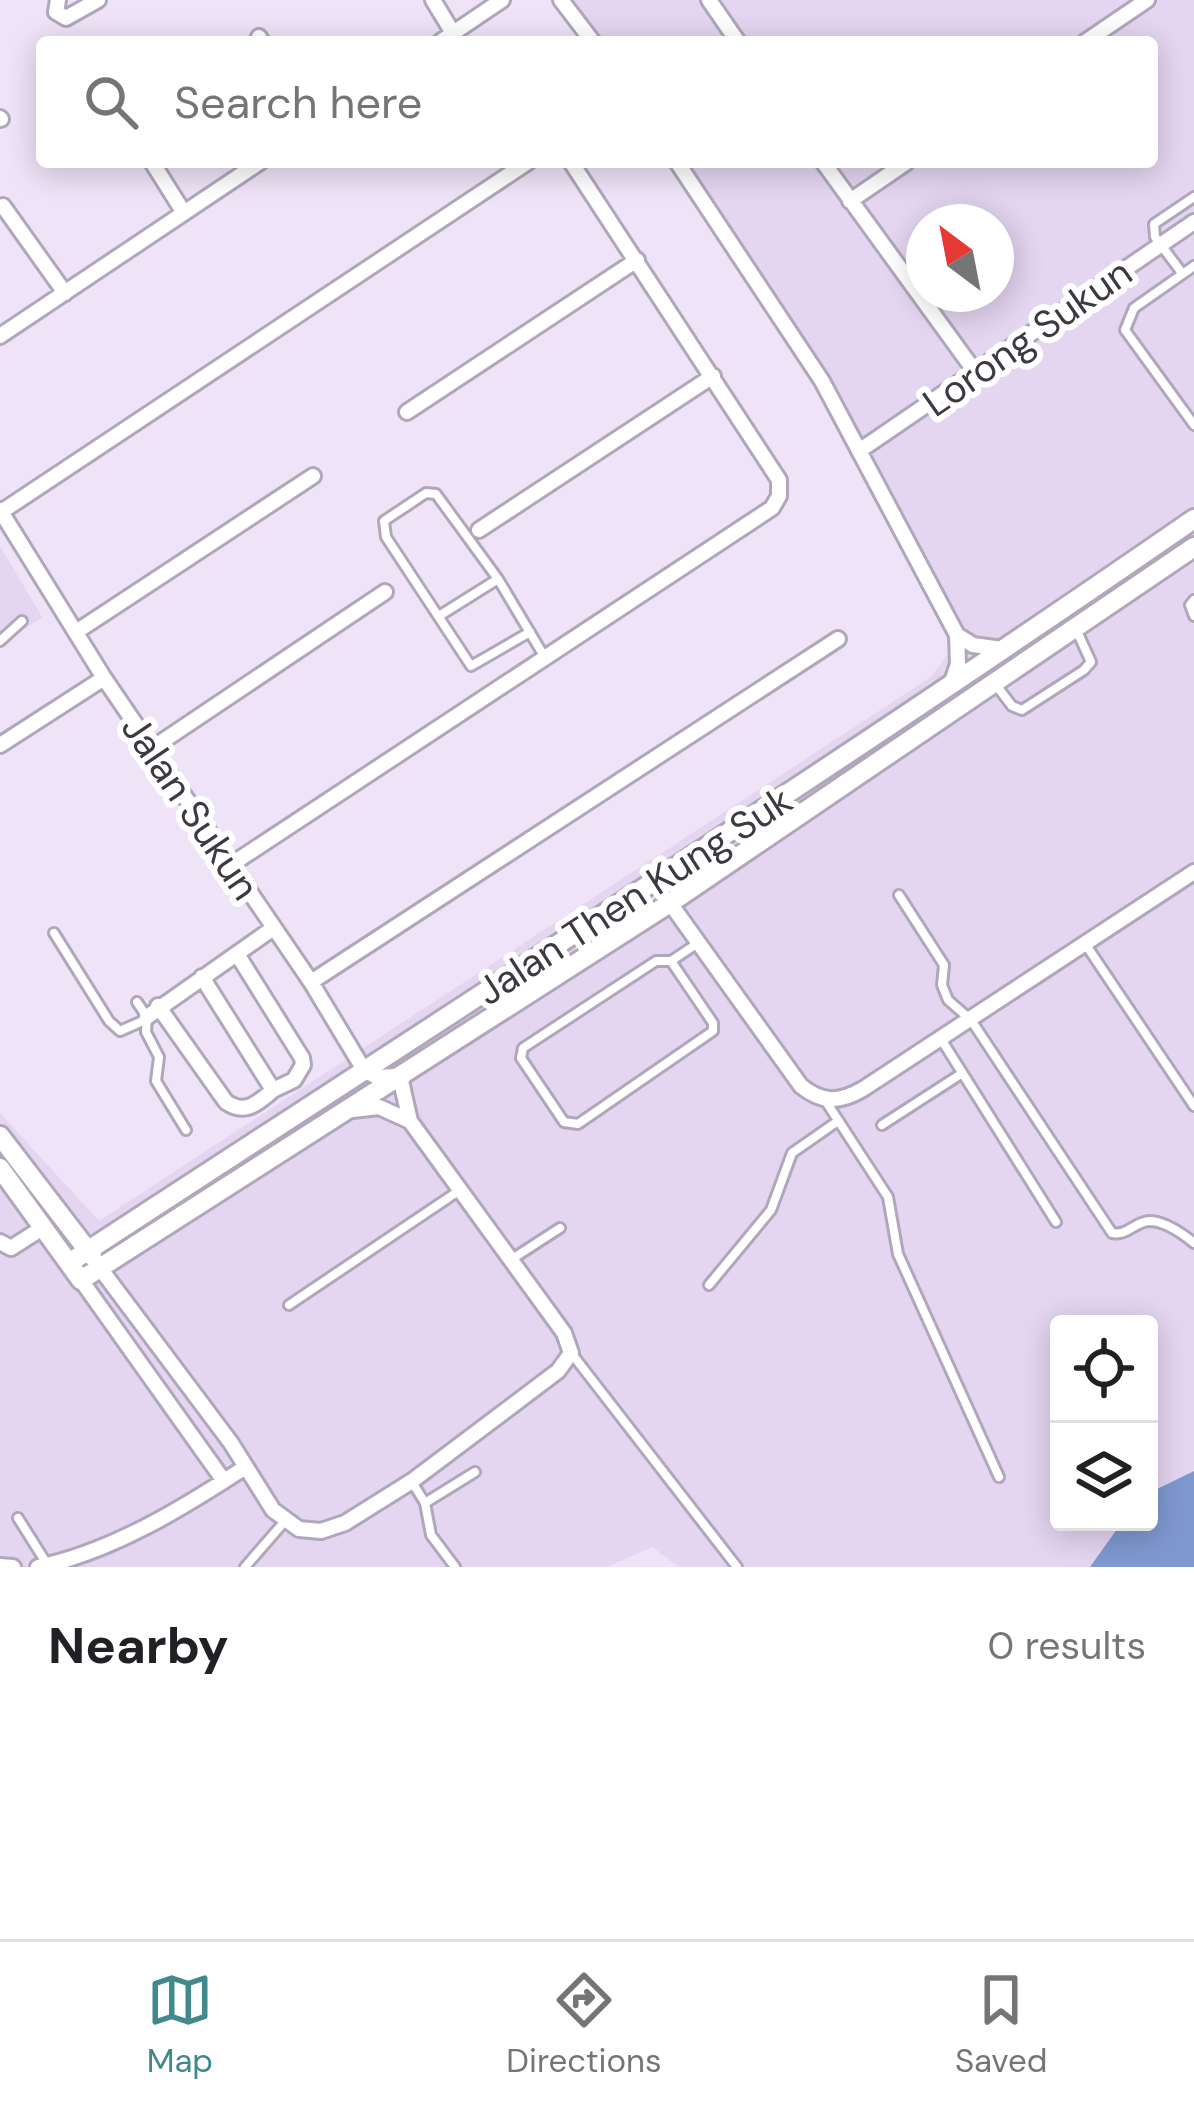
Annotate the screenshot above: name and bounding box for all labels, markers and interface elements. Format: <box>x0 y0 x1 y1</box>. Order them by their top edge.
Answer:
search box <box>36 36 1158 168</box>
icon: search <box>78 69 144 135</box>
text: Search here <box>174 73 422 132</box>
north arrow <box>906 204 1014 312</box>
street label: Lorong Sukun <box>913 247 1142 428</box>
street label: Jalan Sukun <box>110 705 271 910</box>
street label: Jalan Then Kung Suk <box>467 774 802 1017</box>
map controls <box>1050 1315 1158 1531</box>
button: locate <box>1050 1315 1158 1423</box>
button: layers <box>1050 1423 1158 1531</box>
text: Nearby <box>48 1612 229 1679</box>
text: 0 results <box>988 1620 1146 1671</box>
tab: Map <box>147 1967 213 2082</box>
tab: Directions <box>506 1967 662 2082</box>
tab: Saved <box>955 1967 1047 2082</box>

